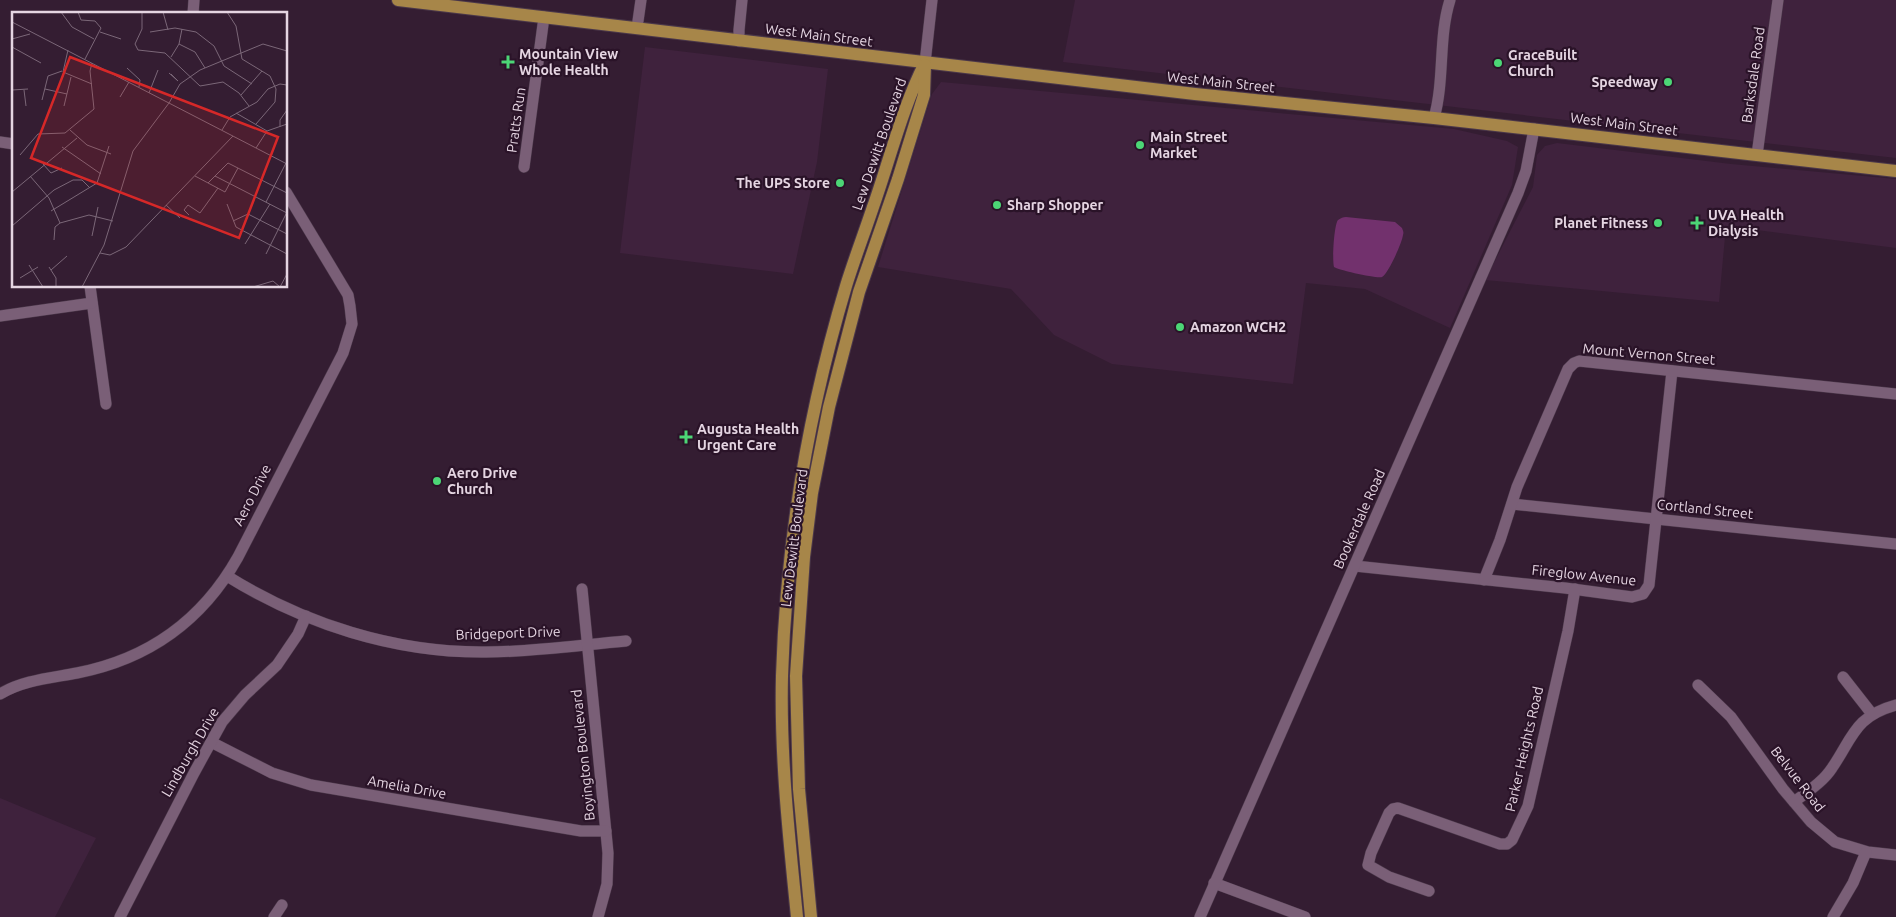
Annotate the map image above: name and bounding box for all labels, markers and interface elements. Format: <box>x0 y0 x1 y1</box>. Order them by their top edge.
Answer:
inset map <box>12 12 288 288</box>
street label: West Main Street <box>764 20 874 50</box>
street label: Barksdale Road <box>1738 26 1768 124</box>
place label: Mountain View Whole Health <box>519 46 618 78</box>
place label: GraceBuilt Church <box>1508 47 1577 79</box>
marker: Mountain View Whole Health <box>501 55 515 69</box>
marker: GraceBuilt Church <box>1492 57 1504 69</box>
street label: West Main Street <box>1166 68 1276 96</box>
place label: Speedway <box>1591 74 1659 90</box>
street label: Lew Dewitt Boulevard <box>849 76 909 212</box>
marker: Speedway <box>1662 76 1674 88</box>
street label: Pratts Run <box>503 86 529 154</box>
street label: West Main Street <box>1569 109 1679 139</box>
place label: Main Street Market <box>1150 129 1227 161</box>
marker: Main Street Market <box>1134 139 1146 151</box>
place label: The UPS Store <box>736 175 830 191</box>
marker: The UPS Store <box>834 177 846 189</box>
place label: Sharp Shopper <box>1007 197 1104 213</box>
marker: Sharp Shopper <box>991 199 1003 211</box>
place label: UVA Health Dialysis <box>1708 207 1784 239</box>
place label: Planet Fitness <box>1554 215 1648 231</box>
marker: UVA Health Dialysis <box>1690 216 1704 230</box>
marker: Planet Fitness <box>1652 217 1664 229</box>
place label: Amazon WCH2 <box>1190 319 1286 335</box>
marker: Amazon WCH2 <box>1174 321 1186 333</box>
street label: Mount Vernon Street <box>1582 340 1716 368</box>
place label: Augusta Health Urgent Care <box>697 421 799 453</box>
marker: Augusta Health Urgent Care <box>679 430 693 444</box>
street label: Aero Drive <box>230 462 274 528</box>
place label: Aero Drive Church <box>447 465 517 497</box>
street label: Bookerdale Road <box>1330 467 1388 571</box>
street label: Lew Dewitt Boulevard <box>778 468 810 608</box>
marker: Aero Drive Church <box>431 475 443 487</box>
street label: Cortland Street <box>1656 496 1755 522</box>
street label: Fireglow Avenue <box>1531 562 1637 588</box>
street label: Bridgeport Drive <box>455 623 561 643</box>
street label: Parker Heights Road <box>1502 685 1546 813</box>
street label: Boyington Boulevard <box>568 688 598 822</box>
street label: Lindburgh Drive <box>158 704 222 800</box>
street label: Belvue Road <box>1768 743 1828 815</box>
street label: Amelia Drive <box>366 772 448 802</box>

